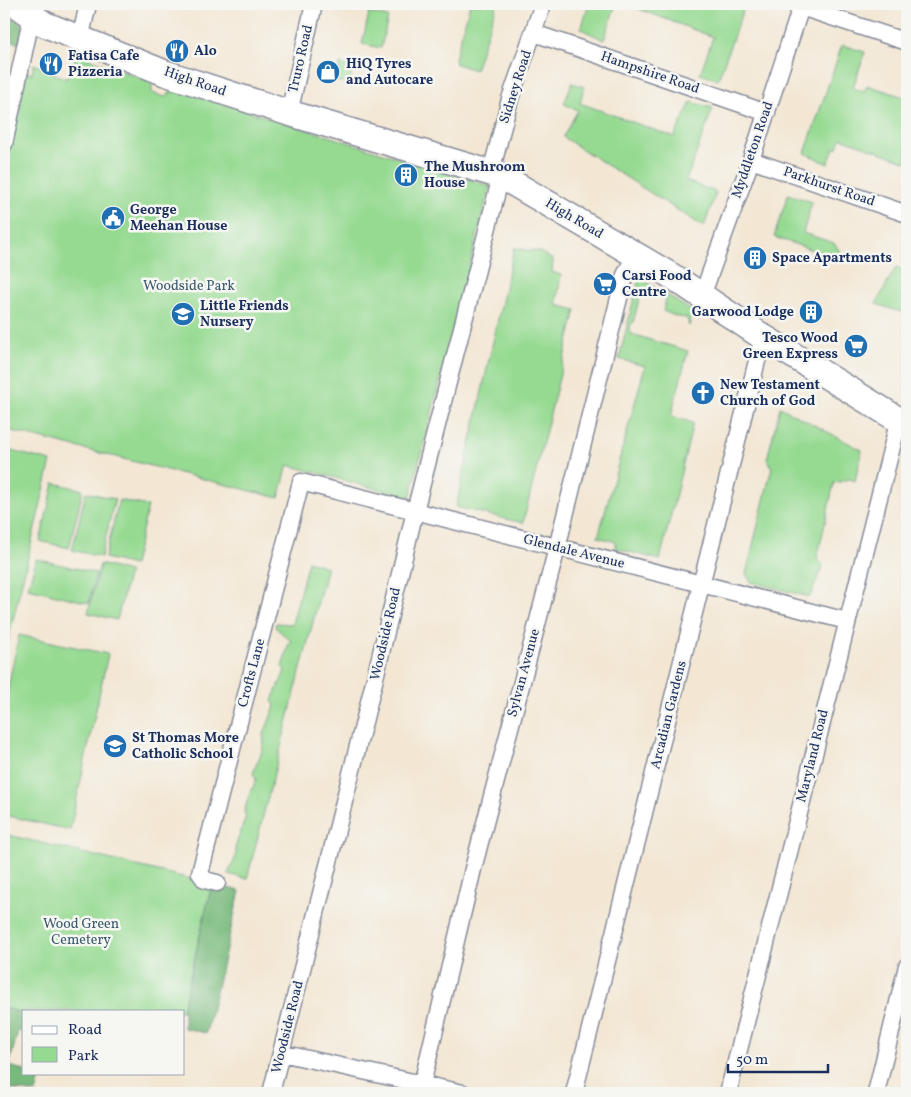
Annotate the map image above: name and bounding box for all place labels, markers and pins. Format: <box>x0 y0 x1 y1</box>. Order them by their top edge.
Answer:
restaurant icon: Alo <box>164 38 190 64</box>
place label: Alo <box>194 42 217 61</box>
place label: Fatisa Cafe Pizzeria <box>68 47 139 82</box>
restaurant icon: Fatisa Cafe Pizzeria <box>38 51 64 77</box>
place label: HiQ Tyres and Autocare <box>346 55 433 90</box>
shop icon: HiQ Tyres and Autocare <box>315 59 341 85</box>
place label: The Mushroom House <box>424 158 526 193</box>
building icon: The Mushroom House <box>393 162 419 188</box>
place label: George Meehan House <box>130 201 227 236</box>
public building icon: George Meehan House <box>100 205 126 231</box>
building icon: Space Apartments <box>742 245 768 271</box>
place label: Space Apartments <box>772 249 892 268</box>
place label: Carsi Food Centre <box>622 267 692 302</box>
supermarket icon: Carsi Food Centre <box>592 271 618 297</box>
place label: Little Friends Nursery <box>200 297 289 332</box>
building icon: Garwood Lodge <box>798 299 824 325</box>
school or university icon: Little Friends Nursery <box>170 301 196 327</box>
place label: Garwood Lodge <box>692 303 794 322</box>
place label: Tesco Wood Green Express <box>743 329 838 364</box>
supermarket icon: Tesco Wood Green Express <box>843 333 869 359</box>
place label: New Testament Church of God <box>720 376 820 411</box>
church icon: New Testament Church of God <box>690 380 716 406</box>
place label: St Thomas More Catholic School <box>132 729 239 764</box>
school or university icon: St Thomas More Catholic School <box>102 733 128 759</box>

